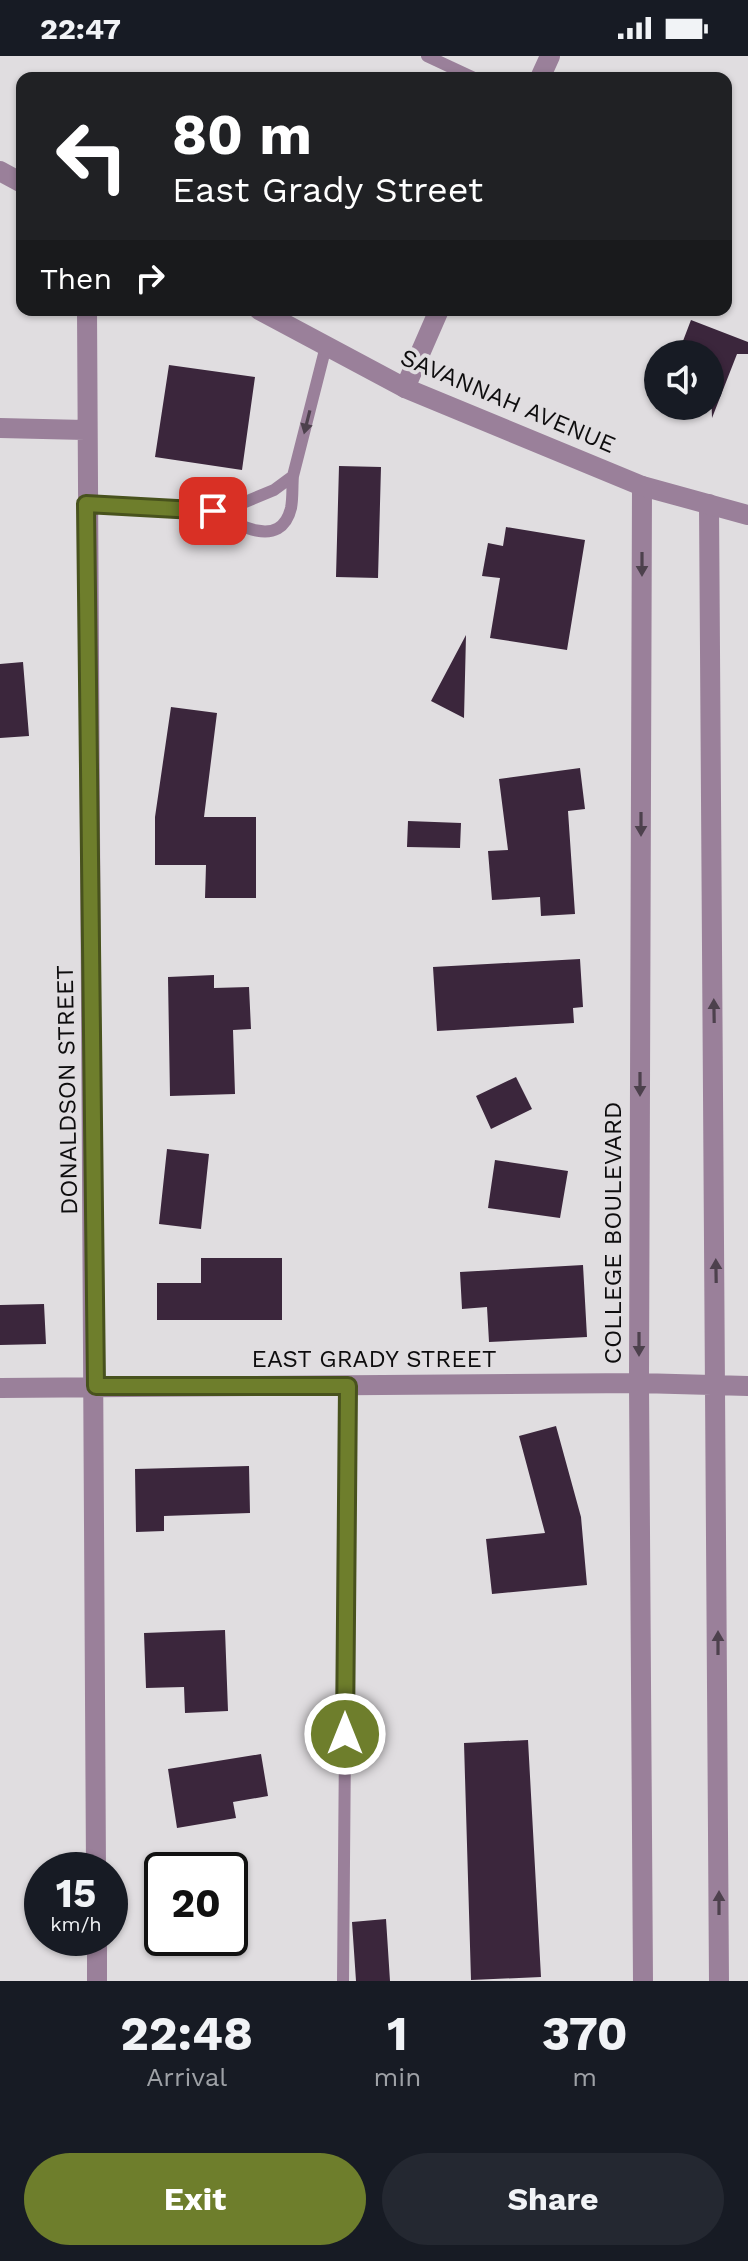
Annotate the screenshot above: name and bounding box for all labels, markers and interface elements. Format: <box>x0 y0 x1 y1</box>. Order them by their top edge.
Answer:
text: 22:47 <box>40 11 121 46</box>
text: 80 m <box>172 102 312 168</box>
icon: left <box>40 104 144 208</box>
text: East Grady Street <box>172 169 483 211</box>
icon: right <box>128 256 172 300</box>
text: Then <box>40 261 112 296</box>
map controls <box>644 340 724 420</box>
button: sound <box>644 340 724 420</box>
street label: SAVANNAH AVENUE <box>396 343 620 459</box>
one-way arrow <box>300 409 312 434</box>
pin <box>179 477 247 545</box>
icon: arrive <box>191 489 235 533</box>
one-way arrow <box>636 552 648 577</box>
one-way arrow <box>635 812 647 837</box>
street label: DONALDSON STREET <box>51 965 83 1215</box>
one-way arrow <box>708 998 720 1023</box>
one-way arrow <box>634 1072 646 1097</box>
street label: COLLEGE BOULEVARD <box>599 1102 627 1364</box>
one-way arrow <box>710 1258 722 1283</box>
one-way arrow <box>633 1332 645 1357</box>
street label: EAST GRADY STREET <box>252 1345 496 1373</box>
one-way arrow <box>712 1630 724 1655</box>
position arrow <box>303 1692 387 1776</box>
speed limit sign: 20 <box>144 1852 248 1956</box>
text: 15 <box>56 1870 96 1917</box>
one-way arrow <box>713 1890 725 1915</box>
text: km/h <box>50 1912 102 1936</box>
text: 22:48 <box>120 2005 253 2062</box>
text: 1 <box>387 2005 408 2062</box>
text: 370 <box>542 2005 628 2062</box>
text: Arrival <box>146 2062 227 2092</box>
text: min <box>374 2062 421 2092</box>
text: m <box>572 2062 597 2092</box>
button: Exit <box>24 2153 366 2245</box>
button: Share <box>382 2153 724 2245</box>

